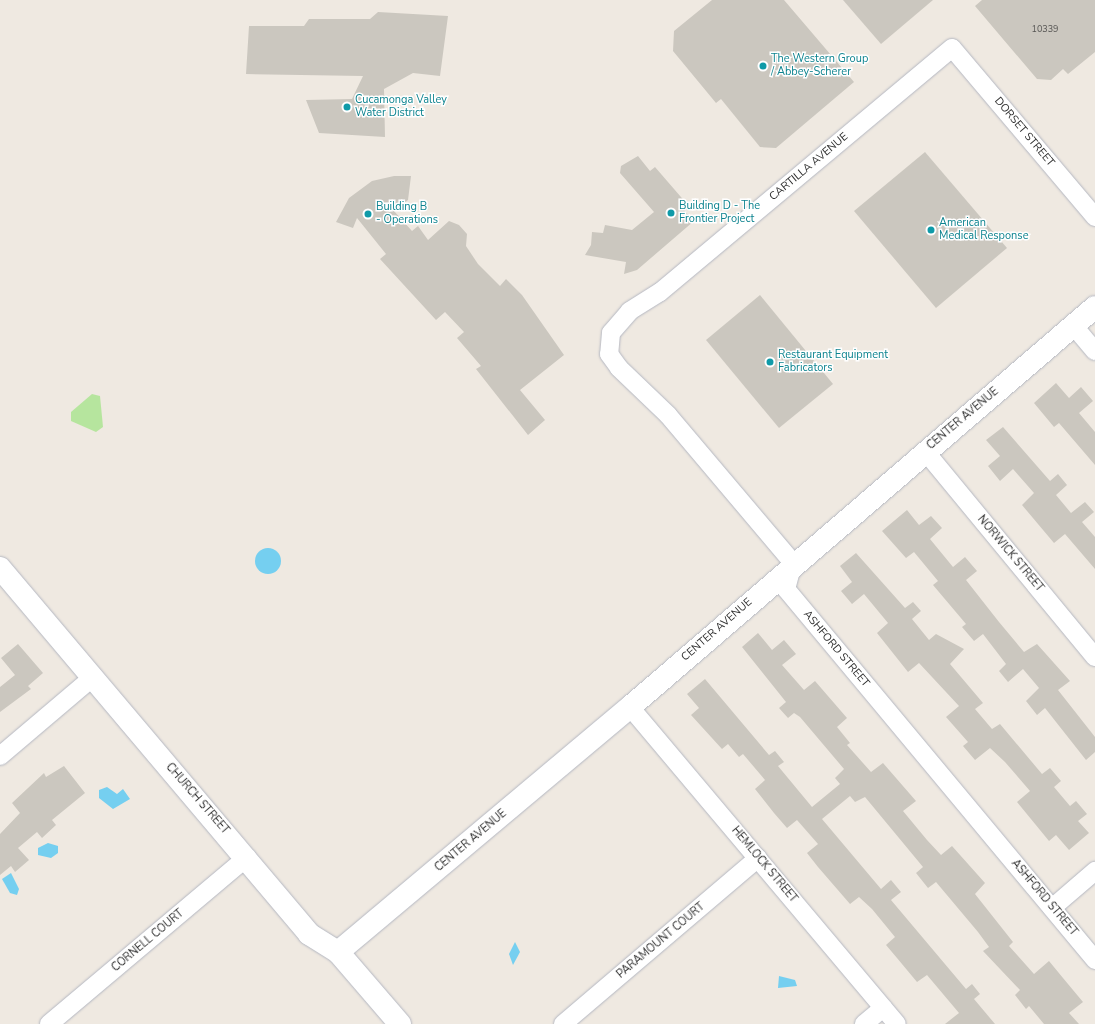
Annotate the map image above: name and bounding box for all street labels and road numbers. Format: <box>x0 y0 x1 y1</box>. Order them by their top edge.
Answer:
street label: DORSET STREET <box>991 95 1057 169</box>
street label: CARTILLA AVENUE <box>767 130 851 204</box>
street label: CENTER AVENUE <box>925 385 1001 453</box>
street label: NORWICK STREET <box>974 513 1046 595</box>
street label: CENTER AVENUE <box>679 596 755 664</box>
street label: ASHFORD STREET <box>800 608 872 690</box>
street label: CHURCH STREET <box>163 761 231 837</box>
street label: CENTER AVENUE <box>433 807 509 875</box>
street label: HEMLOCK STREET <box>728 824 800 906</box>
street label: ASHFORD STREET <box>1008 857 1080 939</box>
street label: PARAMOUNT COURT <box>615 901 707 981</box>
street label: CORNELL COURT <box>109 907 187 975</box>

